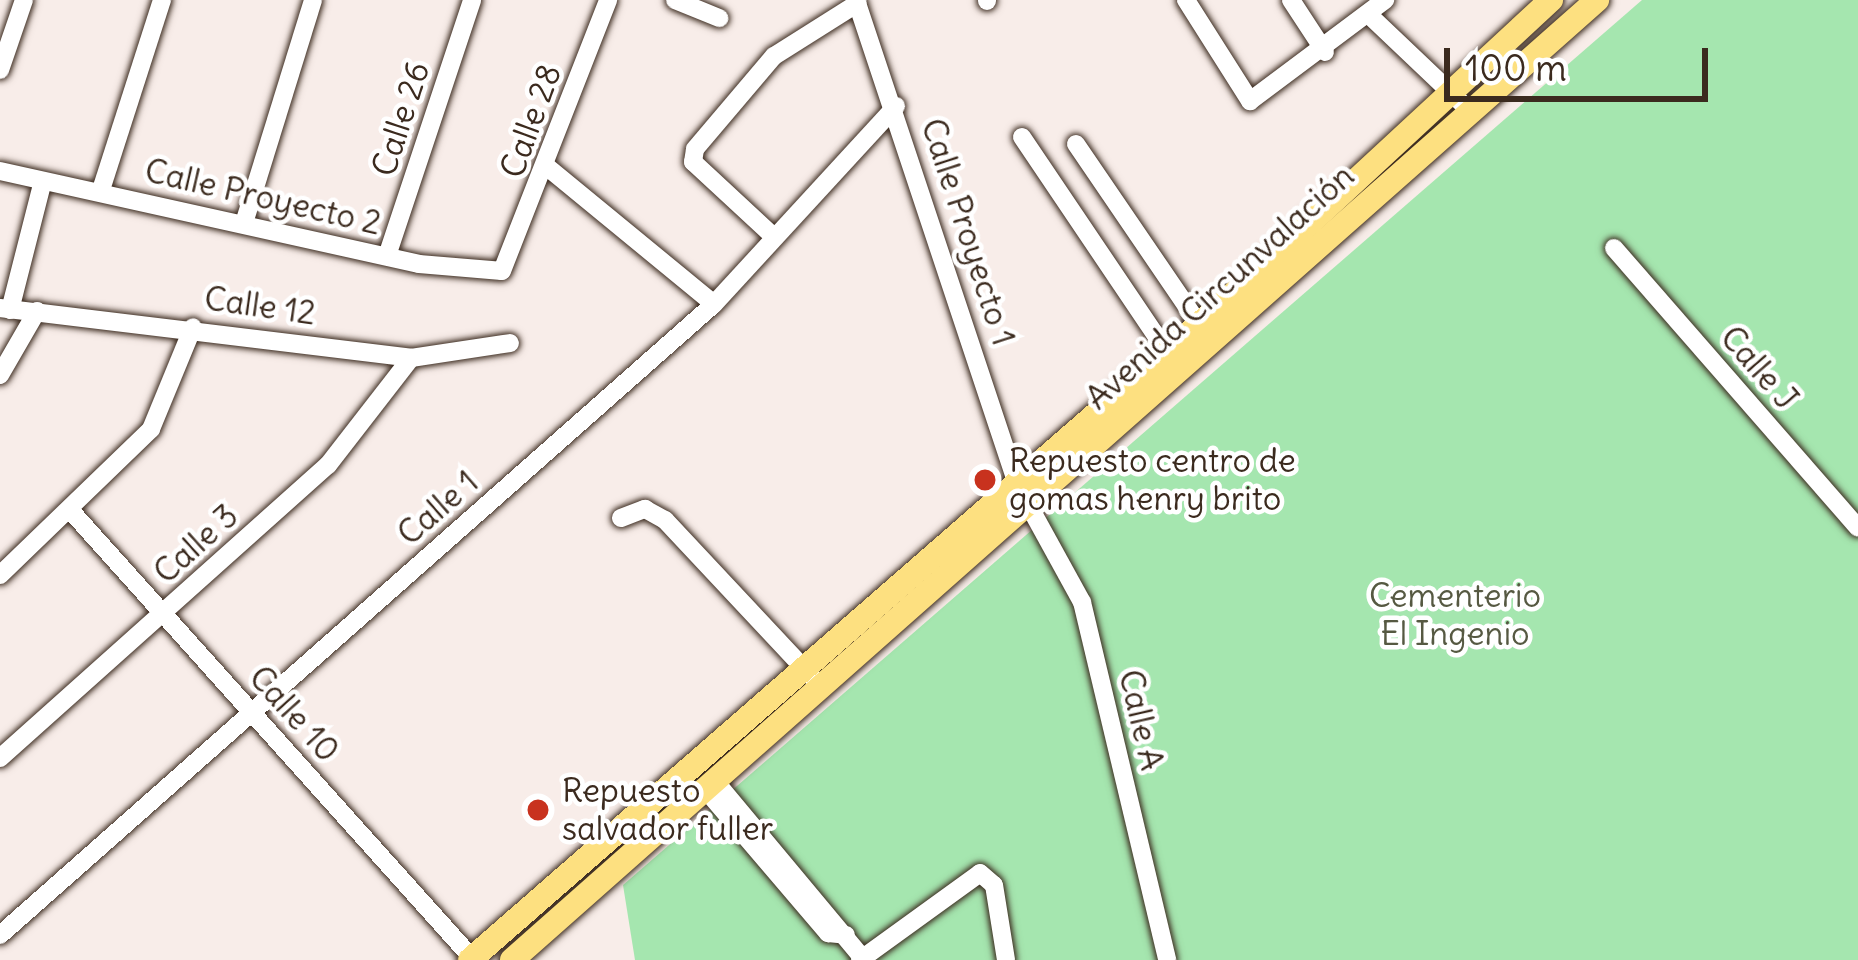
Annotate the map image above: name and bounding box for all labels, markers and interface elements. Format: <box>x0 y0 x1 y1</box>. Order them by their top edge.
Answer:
scale bar <box>1450 24 1714 98</box>
text: 100 m <box>1465 46 1567 91</box>
street label: Calle 26 <box>364 57 438 181</box>
street label: Calle 28 <box>492 59 570 183</box>
street label: Calle Proyecto 1 <box>913 114 1023 350</box>
street label: Calle Proyecto 2 <box>141 151 385 243</box>
street label: Avenida Circunvalación <box>1078 156 1362 418</box>
street label: Calle 12 <box>202 279 318 333</box>
street label: Calle J <box>1712 318 1806 418</box>
place label: Repuesto centro de gomas henry brito <box>1009 441 1296 519</box>
street label: Calle 1 <box>390 462 486 554</box>
marker: Repuesto centro de gomas henry brito <box>972 467 998 493</box>
street label: Calle 3 <box>146 496 246 592</box>
park label: Cementerio El Ingenio <box>1369 576 1541 654</box>
street label: Calle 10 <box>241 658 347 770</box>
street label: Calle A <box>1110 666 1172 774</box>
place label: Repuesto salvador fuller <box>562 771 773 849</box>
marker: Repuesto salvador fuller <box>525 797 551 823</box>

